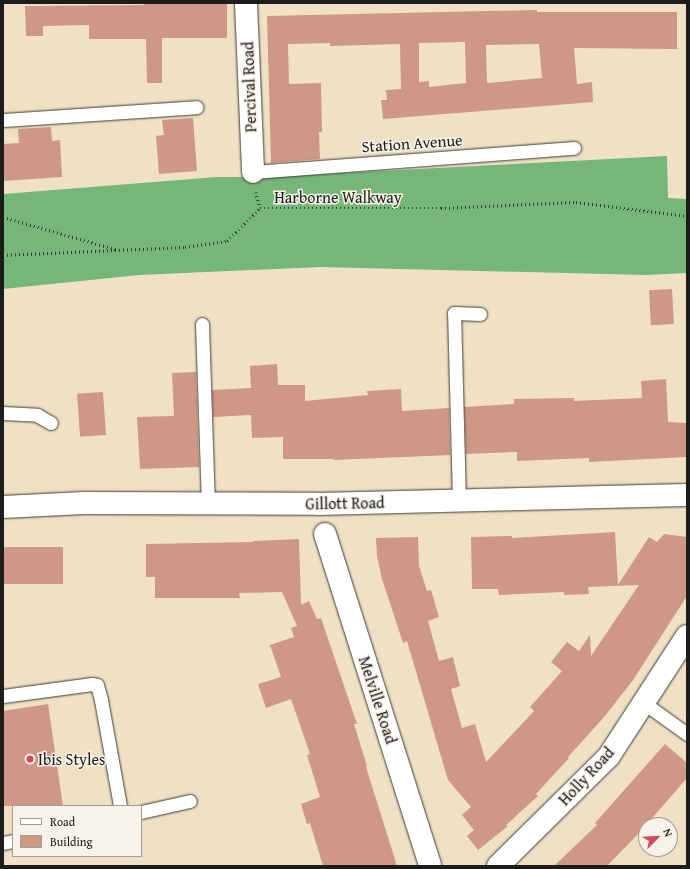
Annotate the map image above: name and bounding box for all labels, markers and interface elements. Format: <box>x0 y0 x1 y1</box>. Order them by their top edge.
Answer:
street label: Percival Road <box>238 41 260 133</box>
street label: Station Avenue <box>361 130 463 156</box>
street label: Harborne Walkway <box>274 187 402 207</box>
street label: Gillott Road <box>305 493 385 513</box>
street label: Melville Road <box>355 654 401 746</box>
street label: Holly Road <box>554 743 618 809</box>
place label: Ibis Styles <box>38 749 105 769</box>
marker: Ibis Styles <box>25 754 35 764</box>
legend <box>12 805 142 857</box>
text: Road <box>50 813 75 830</box>
north arrow <box>638 817 678 857</box>
text: N <box>659 826 677 839</box>
text: Building <box>50 833 93 850</box>

